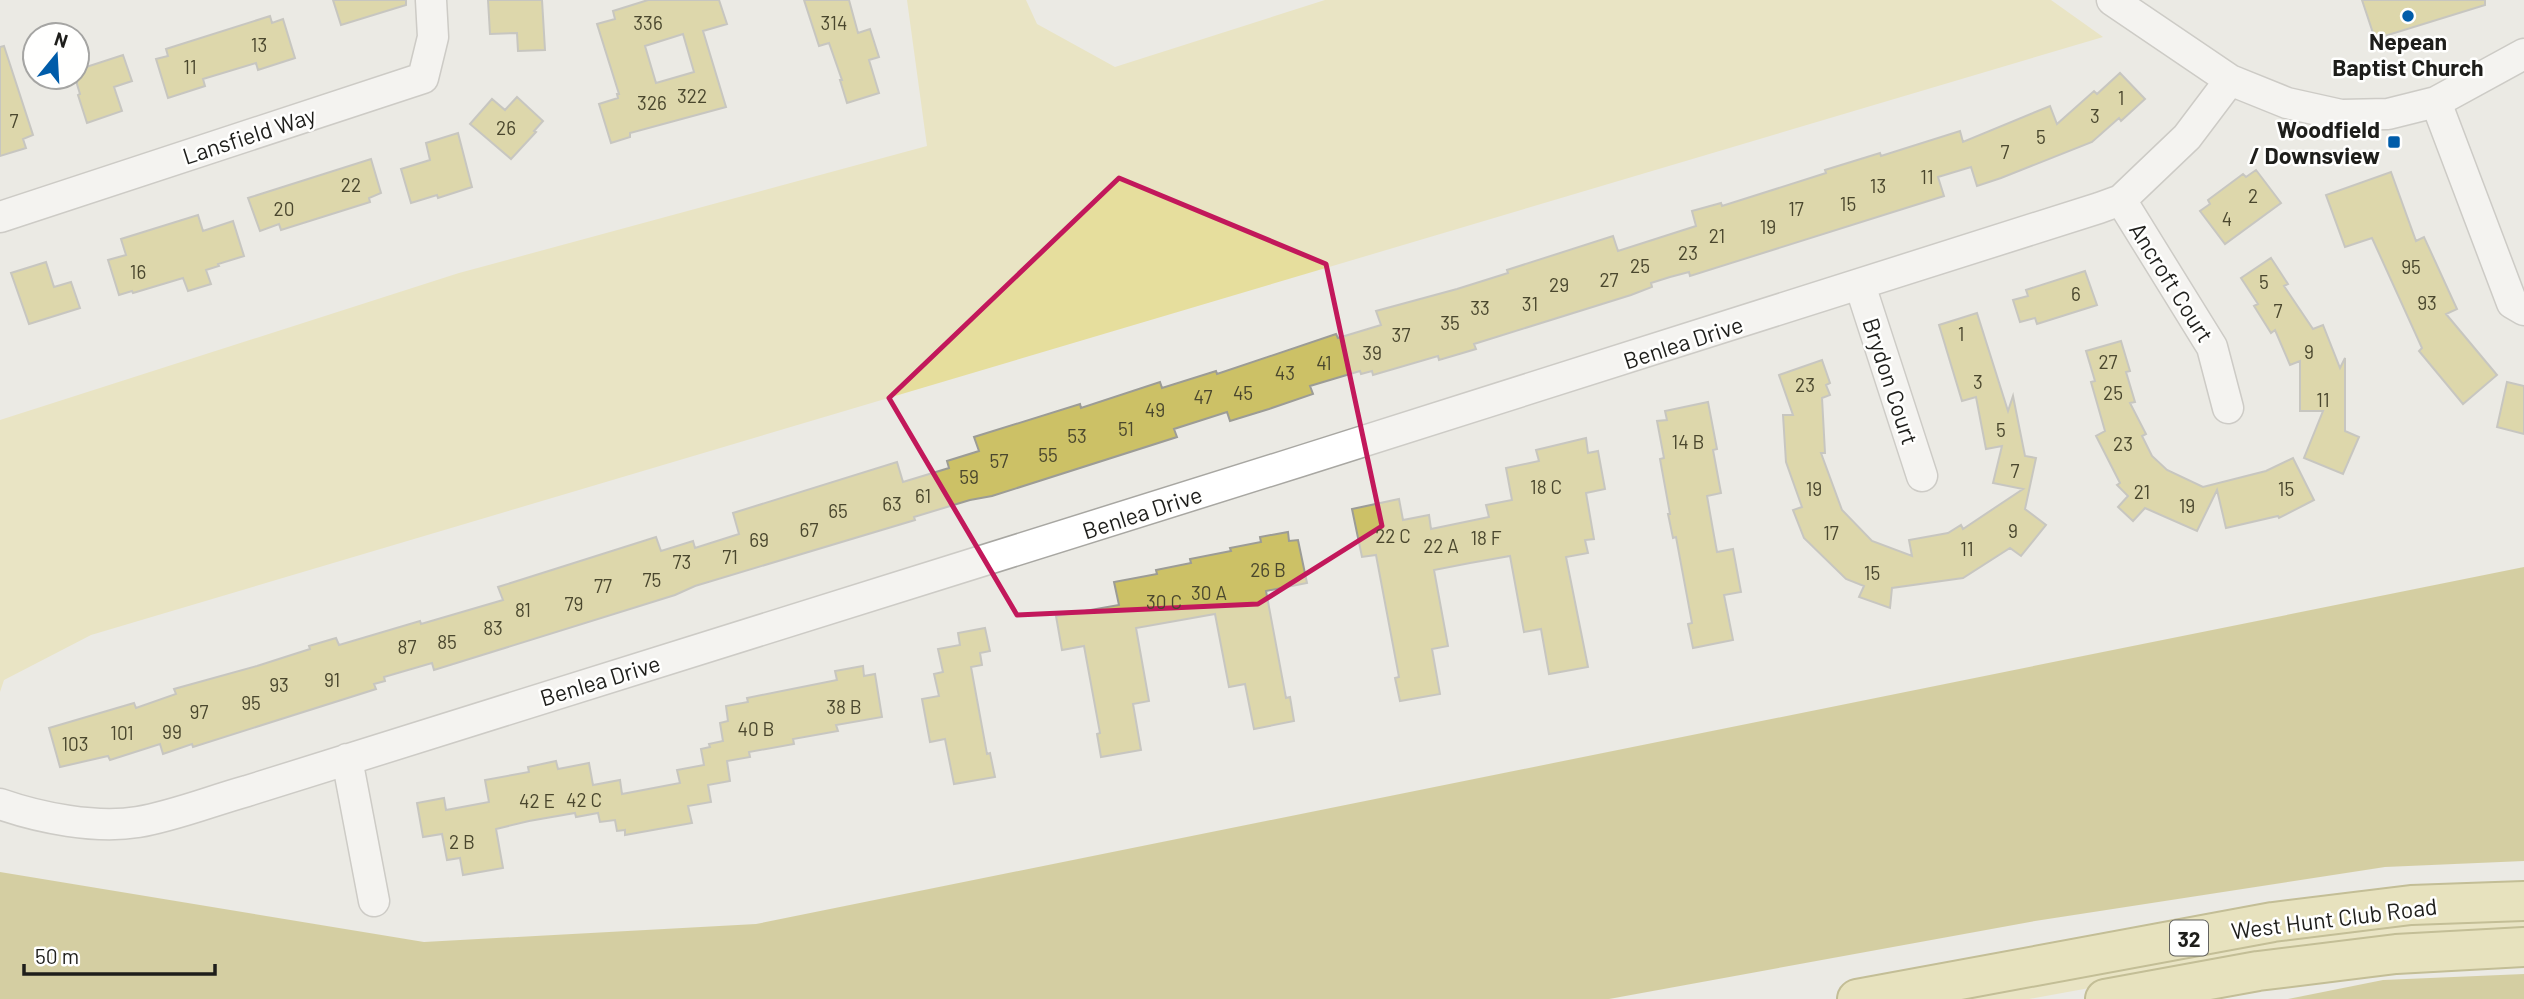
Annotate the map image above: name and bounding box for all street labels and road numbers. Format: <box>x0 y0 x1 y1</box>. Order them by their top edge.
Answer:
street label: Lansfield Way <box>179 100 319 170</box>
street label: Ancroft Court <box>2124 217 2220 347</box>
street label: Benlea Drive <box>1620 310 1746 374</box>
street label: Brydon Court <box>1857 314 1925 448</box>
street label: Benlea Drive <box>1079 480 1205 544</box>
street label: Benlea Drive <box>537 648 663 712</box>
street label: West Hunt Club Road <box>2229 891 2439 945</box>
road number: 32 <box>2170 920 2208 956</box>

